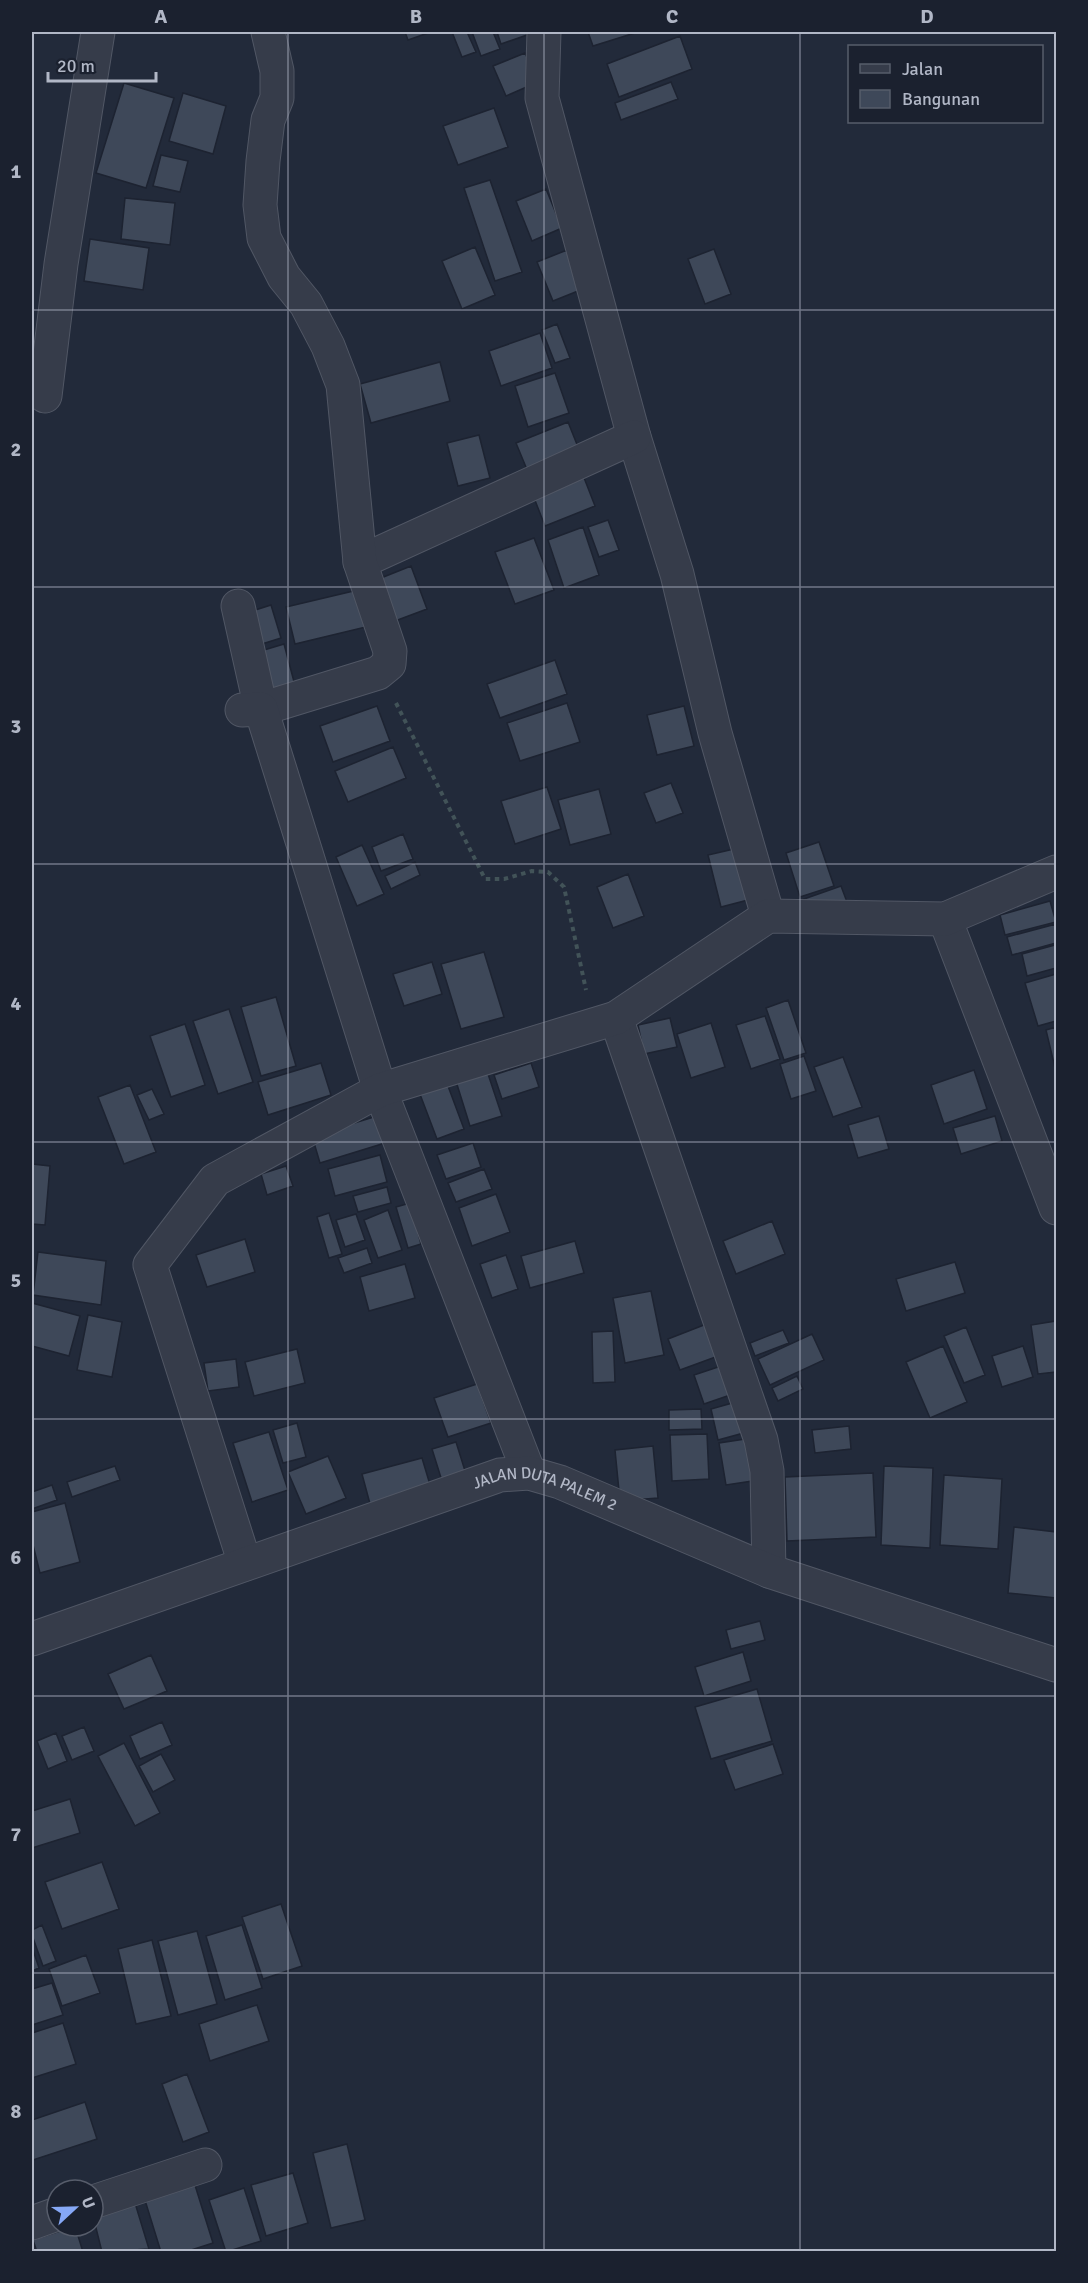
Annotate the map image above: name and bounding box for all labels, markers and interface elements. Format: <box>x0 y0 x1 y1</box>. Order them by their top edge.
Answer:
text: A <box>155 4 168 29</box>
text: B <box>410 4 422 29</box>
text: C <box>666 4 678 29</box>
text: D <box>920 4 934 29</box>
scale bar <box>48 45 156 83</box>
legend <box>848 45 1043 123</box>
text: 20 m <box>57 55 95 77</box>
text: Jalan <box>902 58 943 80</box>
text: Bangunan <box>902 88 980 110</box>
text: 1 <box>11 159 22 184</box>
text: 2 <box>11 437 21 462</box>
text: 3 <box>11 714 21 739</box>
text: 4 <box>11 991 22 1016</box>
text: 5 <box>11 1268 21 1293</box>
street label: JALAN DUTA PALEM 2 <box>470 1463 620 1515</box>
text: 6 <box>11 1545 22 1570</box>
text: 7 <box>11 1822 22 1847</box>
text: 8 <box>11 2099 22 2124</box>
north arrow <box>45 2178 105 2238</box>
text: U <box>77 2194 99 2211</box>

